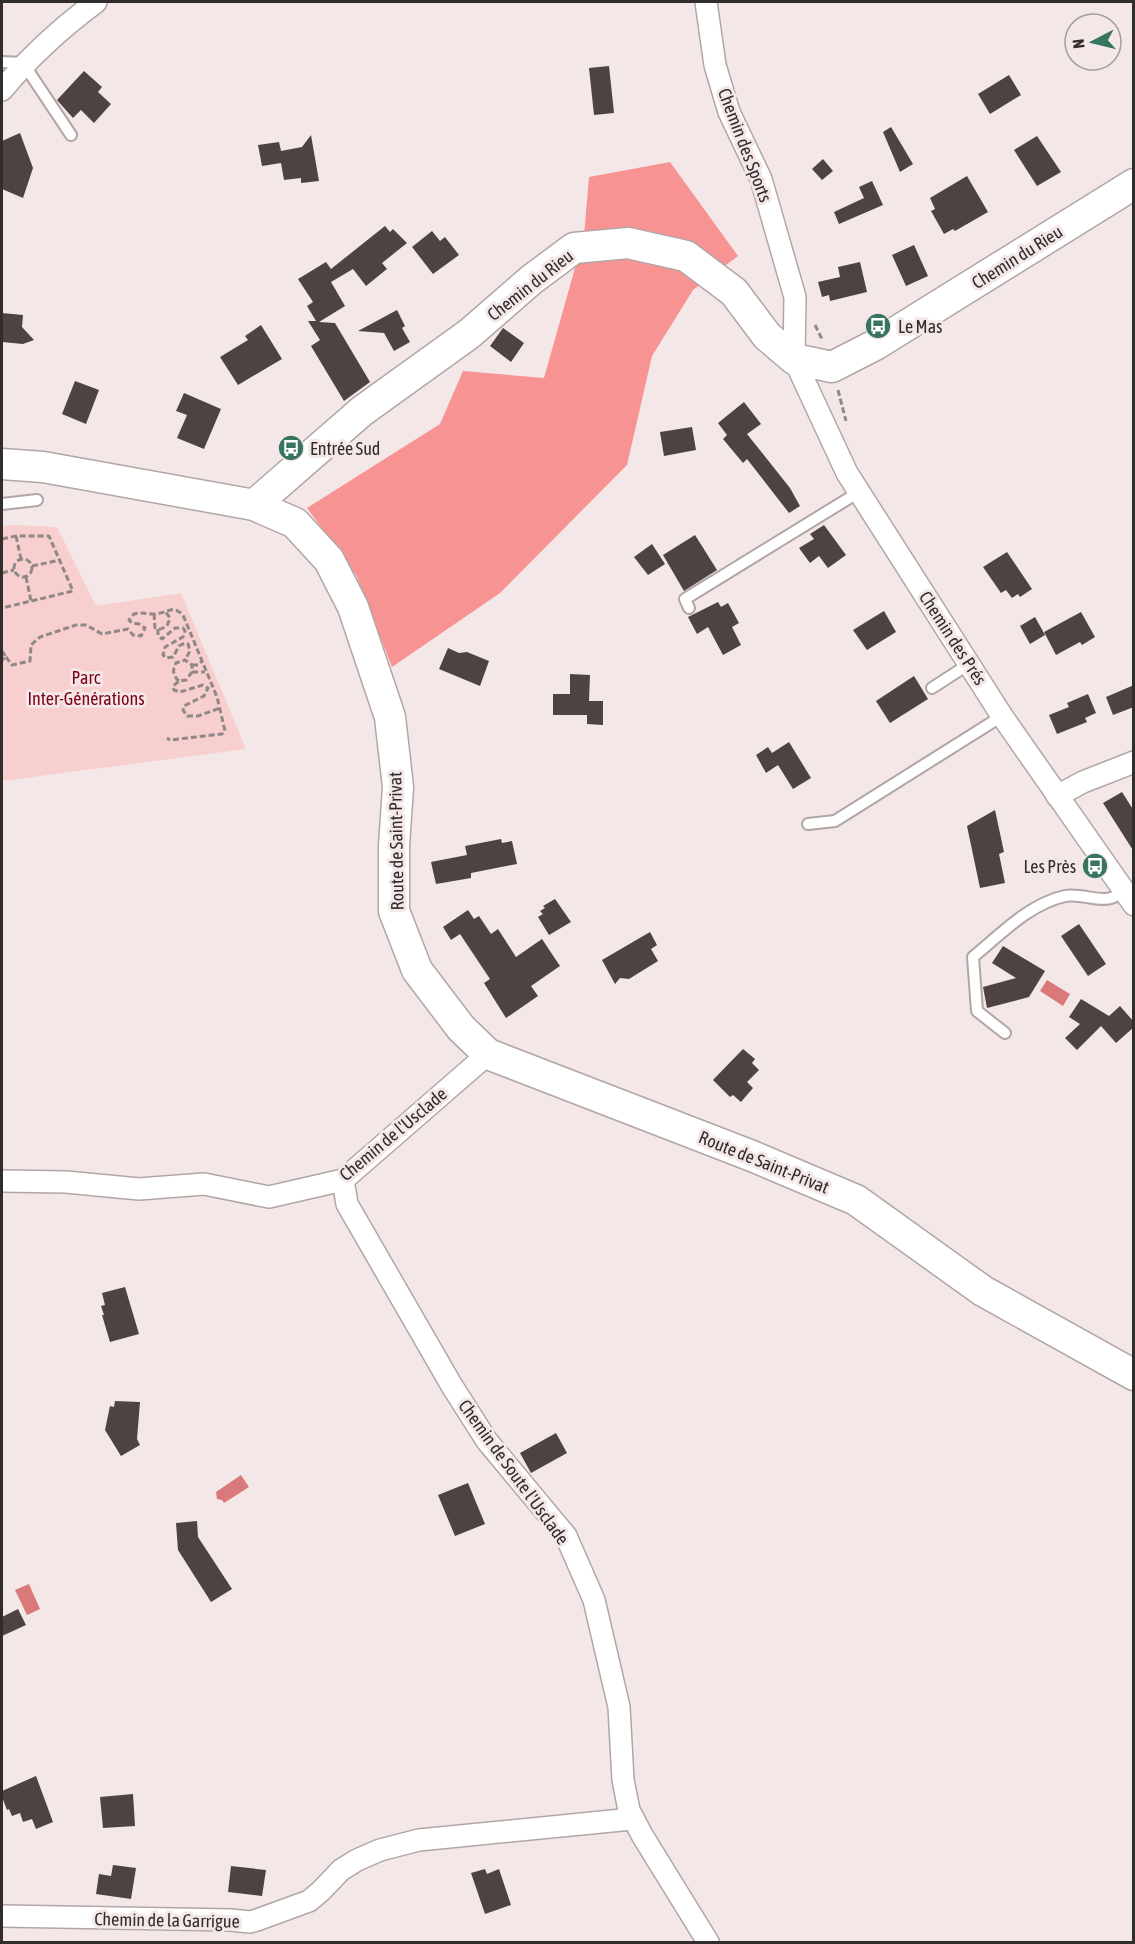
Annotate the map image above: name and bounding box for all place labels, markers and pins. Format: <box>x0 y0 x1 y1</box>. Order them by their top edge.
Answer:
bus stop icon: Le Mas <box>863 311 893 341</box>
place label: Le Mas <box>898 316 942 337</box>
bus stop icon: Entrée Sud <box>276 433 306 463</box>
place label: Entrée Sud <box>310 438 380 459</box>
bus stop icon: Les Près <box>1080 851 1110 881</box>
place label: Les Près <box>1023 856 1076 877</box>

